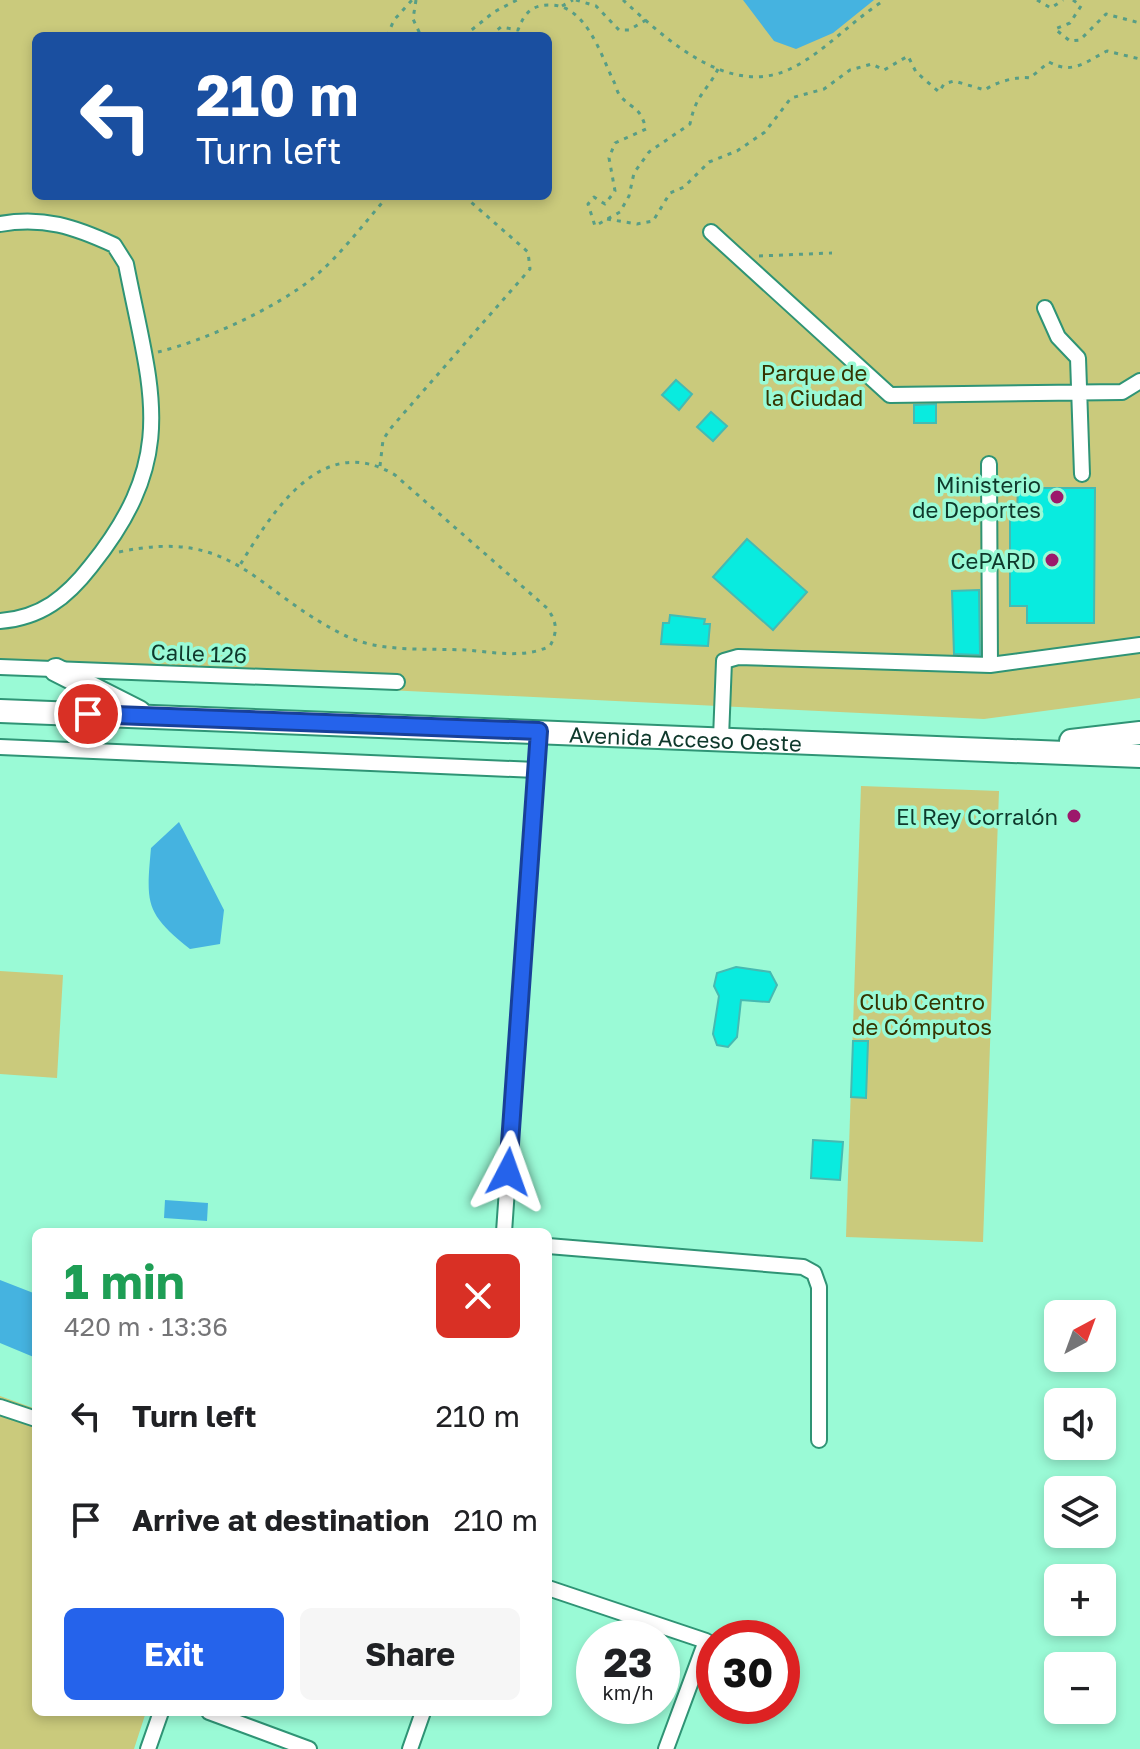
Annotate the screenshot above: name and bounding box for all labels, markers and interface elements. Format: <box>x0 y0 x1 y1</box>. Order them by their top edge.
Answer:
text: 210 m <box>196 61 358 128</box>
icon: left <box>64 64 168 168</box>
text: Turn left <box>196 129 342 172</box>
park label: Parque de la Ciudad <box>761 359 867 411</box>
place label: Ministerio de Deportes <box>912 471 1041 523</box>
marker: Ministerio de Deportes <box>1048 488 1066 506</box>
place label: CePARD <box>951 547 1036 574</box>
marker: CePARD <box>1043 551 1061 569</box>
street label: Calle 126 <box>150 638 248 668</box>
pin <box>54 680 122 748</box>
icon: arrive <box>66 692 110 736</box>
street label: Avenida Acceso Oeste <box>569 720 802 756</box>
place label: El Rey Corralón <box>896 803 1058 830</box>
marker: El Rey Corralón <box>1065 807 1083 825</box>
park label: Club Centro de Cómputos <box>852 988 992 1040</box>
position arrow <box>466 1130 550 1214</box>
text: 1 min <box>64 1252 185 1310</box>
button: close <box>436 1254 520 1338</box>
north arrow <box>1044 1300 1116 1372</box>
map controls <box>1044 1300 1116 1724</box>
text: 420 m · 13:36 <box>64 1311 228 1342</box>
button: sound <box>1044 1388 1116 1460</box>
icon: left <box>64 1394 108 1438</box>
text: Turn left <box>132 1398 257 1434</box>
text: 210 m <box>435 1398 520 1434</box>
button: layers <box>1044 1476 1116 1548</box>
icon: arrive <box>64 1498 108 1542</box>
text: Arrive at destination <box>132 1502 429 1538</box>
text: 210 m <box>453 1502 538 1538</box>
button: + <box>1044 1564 1116 1636</box>
button: Exit <box>64 1608 284 1700</box>
button: Share <box>300 1608 520 1700</box>
speed limit sign: 30 <box>696 1620 800 1724</box>
text: 23 <box>604 1638 652 1686</box>
button: − <box>1044 1652 1116 1724</box>
text: km/h <box>603 1680 653 1704</box>

